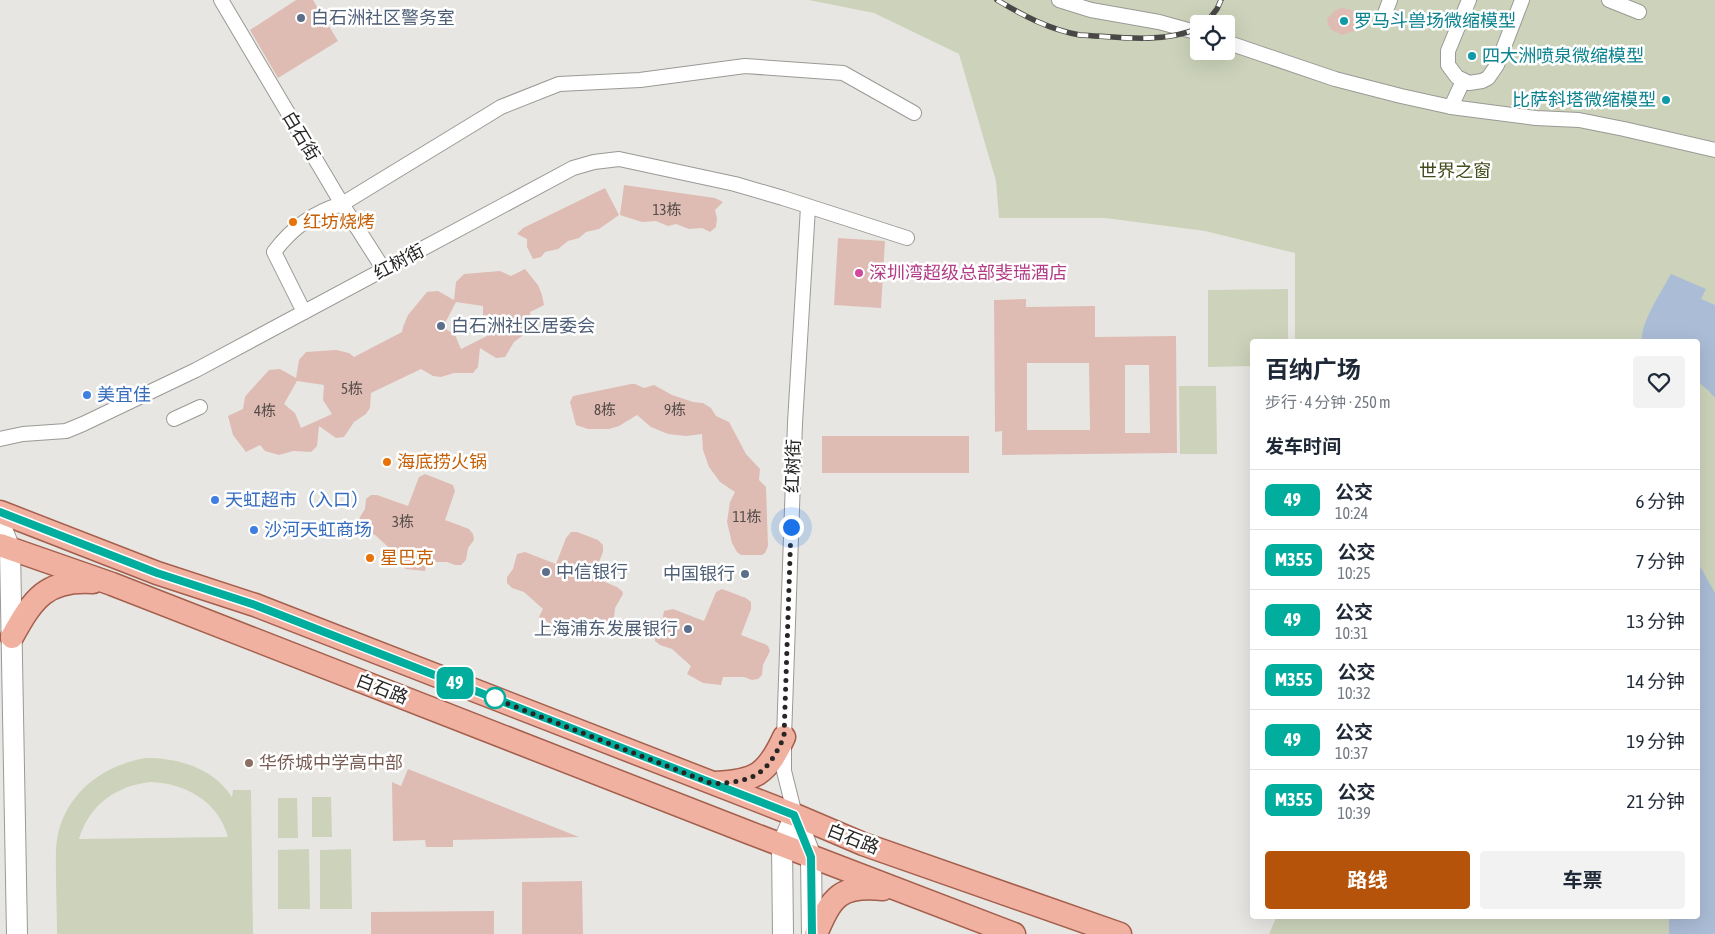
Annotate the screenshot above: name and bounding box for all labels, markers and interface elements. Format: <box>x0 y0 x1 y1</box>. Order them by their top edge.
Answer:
place label: 白石洲社区警务室 <box>311 7 455 28</box>
place label: 罗马斗兽场微缩模型 <box>1354 10 1516 31</box>
marker: 白石洲社区警务室 <box>295 12 307 24</box>
map controls <box>1190 15 1235 60</box>
button: locate <box>1190 15 1235 60</box>
marker: 罗马斗兽场微缩模型 <box>1338 15 1350 27</box>
place label: 四大洲喷泉微缩模型 <box>1482 45 1644 66</box>
marker: 四大洲喷泉微缩模型 <box>1466 50 1478 62</box>
place label: 比萨斜塔微缩模型 <box>1512 89 1656 110</box>
marker: 比萨斜塔微缩模型 <box>1660 94 1672 106</box>
street label: 白石街 <box>279 107 324 164</box>
park label: 世界之窗 <box>1419 160 1491 181</box>
house number: 13栋 <box>652 201 682 218</box>
place label: 红坊烧烤 <box>303 211 375 232</box>
marker: 红坊烧烤 <box>287 216 299 228</box>
street label: 红树街 <box>370 240 428 284</box>
place label: 深圳湾超级总部斐瑞酒店 <box>869 262 1067 283</box>
marker: 深圳湾超级总部斐瑞酒店 <box>853 267 865 279</box>
place label: 白石洲社区居委会 <box>451 315 595 336</box>
marker: 白石洲社区居委会 <box>435 320 447 332</box>
text: 百纳广场 <box>1265 356 1361 383</box>
button: heart <box>1633 356 1685 408</box>
house number: 5栋 <box>341 380 363 397</box>
place label: 美宜佳 <box>97 384 151 405</box>
marker: 美宜佳 <box>81 389 93 401</box>
text: 步行 · 4 分钟 · 250 m <box>1265 393 1391 411</box>
house number: 8栋 <box>594 401 616 418</box>
house number: 9栋 <box>664 401 686 418</box>
house number: 4栋 <box>254 402 276 419</box>
text: 发车时间 <box>1265 435 1341 457</box>
street label: 红树街 <box>781 439 804 493</box>
place label: 海底捞火锅 <box>397 451 487 472</box>
marker: 海底捞火锅 <box>381 456 393 468</box>
text: 公交 <box>1335 481 1373 503</box>
place label: 天虹超市（入口） <box>225 489 369 510</box>
text: 49 <box>1284 489 1301 510</box>
text: 6 分钟 <box>1635 490 1685 512</box>
marker: 天虹超市（入口） <box>209 494 221 506</box>
text: 10:24 <box>1335 504 1368 522</box>
house number: 11栋 <box>732 508 762 525</box>
house number: 3栋 <box>392 513 414 530</box>
your location <box>779 515 804 540</box>
place label: 沙河天虹商场 <box>264 519 372 540</box>
marker: 沙河天虹商场 <box>248 524 260 536</box>
text: 公交 <box>1337 541 1375 563</box>
place label: 星巴克 <box>380 547 434 568</box>
text: M355 <box>1275 549 1312 570</box>
text: 7 分钟 <box>1635 550 1685 572</box>
marker: 星巴克 <box>364 552 376 564</box>
place label: 中信银行 <box>556 561 628 582</box>
place label: 中国银行 <box>663 563 735 584</box>
text: 10:25 <box>1337 564 1371 582</box>
marker: 中信银行 <box>540 566 552 578</box>
marker: 中国银行 <box>739 568 751 580</box>
text: 公交 <box>1335 601 1373 623</box>
text: 49 <box>1284 609 1301 630</box>
text: 13 分钟 <box>1627 610 1685 632</box>
place label: 上海浦东发展银行 <box>534 618 678 639</box>
marker: 上海浦东发展银行 <box>682 623 694 635</box>
text: 10:31 <box>1335 624 1368 642</box>
text: 公交 <box>1337 661 1375 683</box>
line badge: 49 <box>432 667 478 699</box>
street label: 白石路 <box>353 669 411 708</box>
text: M355 <box>1275 669 1312 690</box>
text: 14 分钟 <box>1627 670 1685 692</box>
text: 49 <box>447 672 463 693</box>
text: 10:32 <box>1337 684 1371 702</box>
unlabelled marker <box>484 687 506 709</box>
text: 公交 <box>1335 721 1373 743</box>
text: 49 <box>1284 729 1301 750</box>
text: 19 分钟 <box>1627 730 1685 752</box>
text: 10:37 <box>1335 744 1368 762</box>
place label: 华侨城中学高中部 <box>259 752 403 773</box>
marker: 华侨城中学高中部 <box>243 757 255 769</box>
text: 公交 <box>1337 781 1375 803</box>
text: M355 <box>1275 789 1312 810</box>
text: 21 分钟 <box>1627 790 1685 812</box>
text: 10:39 <box>1337 804 1371 822</box>
street label: 白石路 <box>824 819 882 858</box>
button: 路线 <box>1265 851 1470 909</box>
button: 车票 <box>1480 851 1685 909</box>

